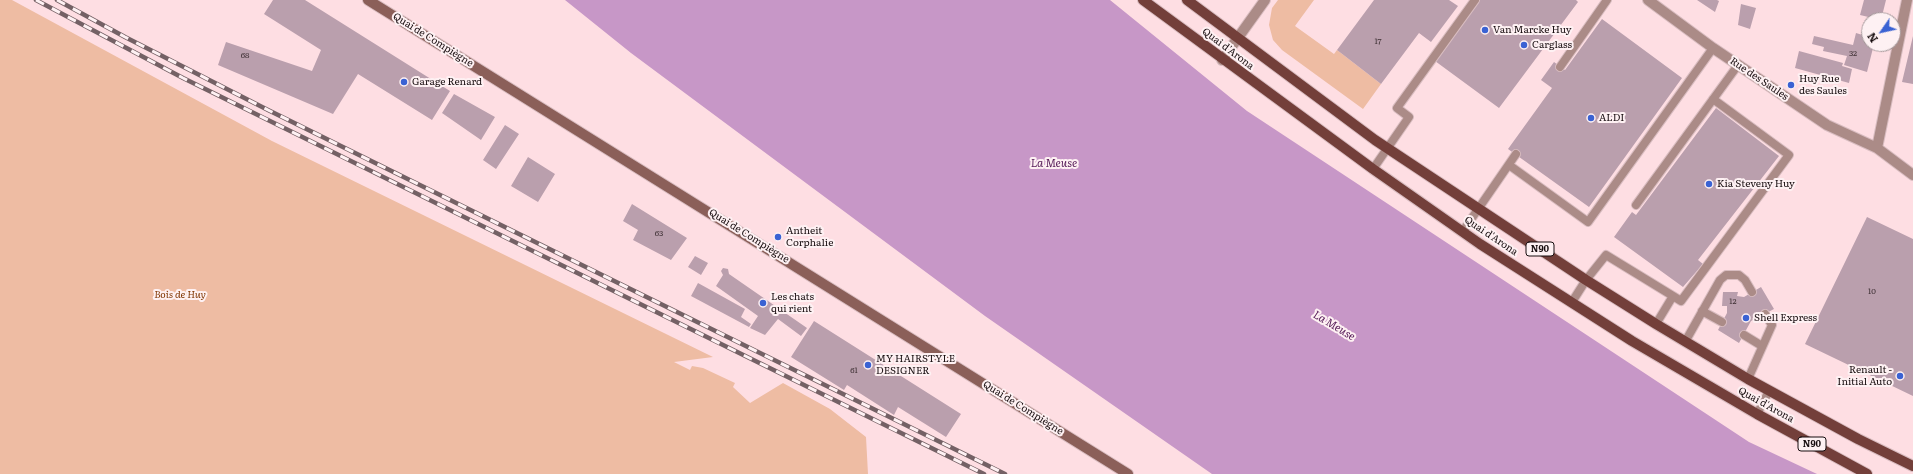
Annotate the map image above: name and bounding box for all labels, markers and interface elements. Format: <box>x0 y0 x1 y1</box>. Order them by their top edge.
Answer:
street label: Quai de Compiègne <box>391 10 475 70</box>
north arrow <box>1861 12 1901 52</box>
place label: Van Marcke Huy <box>1493 24 1571 36</box>
marker: Van Marcke Huy <box>1480 25 1490 35</box>
street label: Quai d'Arona <box>1200 26 1256 72</box>
text: N <box>1863 30 1881 46</box>
house number: 17 <box>1374 37 1382 47</box>
place label: Carglass <box>1532 39 1572 51</box>
marker: Carglass <box>1519 40 1529 50</box>
house number: 32 <box>1849 49 1857 59</box>
house number: 68 <box>241 51 249 61</box>
street label: Rue des Saules <box>1727 55 1791 103</box>
place label: Huy Rue des Saules <box>1799 73 1847 96</box>
place label: Garage Renard <box>412 76 482 88</box>
marker: Garage Renard <box>399 77 409 87</box>
marker: Huy Rue des Saules <box>1786 80 1796 90</box>
place label: ALDI <box>1599 112 1624 124</box>
marker: ALDI <box>1586 113 1596 123</box>
water label: La Meuse <box>1031 157 1077 171</box>
place label: Kia Steveny Huy <box>1717 178 1795 190</box>
marker: Kia Steveny Huy <box>1704 179 1714 189</box>
street label: Quai de Compiègne <box>707 206 791 266</box>
street label: Quai d'Arona <box>1462 214 1520 258</box>
place label: Antheit Corphalie <box>786 225 833 248</box>
house number: 63 <box>655 229 663 239</box>
marker: Antheit Corphalie <box>773 232 783 242</box>
road number: N90 <box>1526 242 1554 256</box>
house number: 10 <box>1868 287 1876 297</box>
park label: Bois de Huy <box>154 289 206 301</box>
place label: Les chats qui rient <box>771 291 814 314</box>
house number: 12 <box>1729 297 1737 307</box>
marker: Les chats qui rient <box>758 298 768 308</box>
water label: La Meuse <box>1311 308 1357 344</box>
place label: Shell Express <box>1754 312 1817 324</box>
marker: Shell Express <box>1741 313 1751 323</box>
place label: MY HAIRSTYLE DESIGNER <box>876 353 955 376</box>
marker: MY HAIRSTYLE DESIGNER <box>863 360 873 370</box>
place label: Renault - Initial Auto <box>1837 364 1892 388</box>
house number: 61 <box>850 366 858 376</box>
marker: Renault - Initial Auto <box>1895 371 1905 381</box>
street label: Quai de Compiègne <box>981 378 1065 438</box>
street label: Quai d'Arona <box>1736 385 1796 425</box>
road number: N90 <box>1798 437 1826 451</box>

